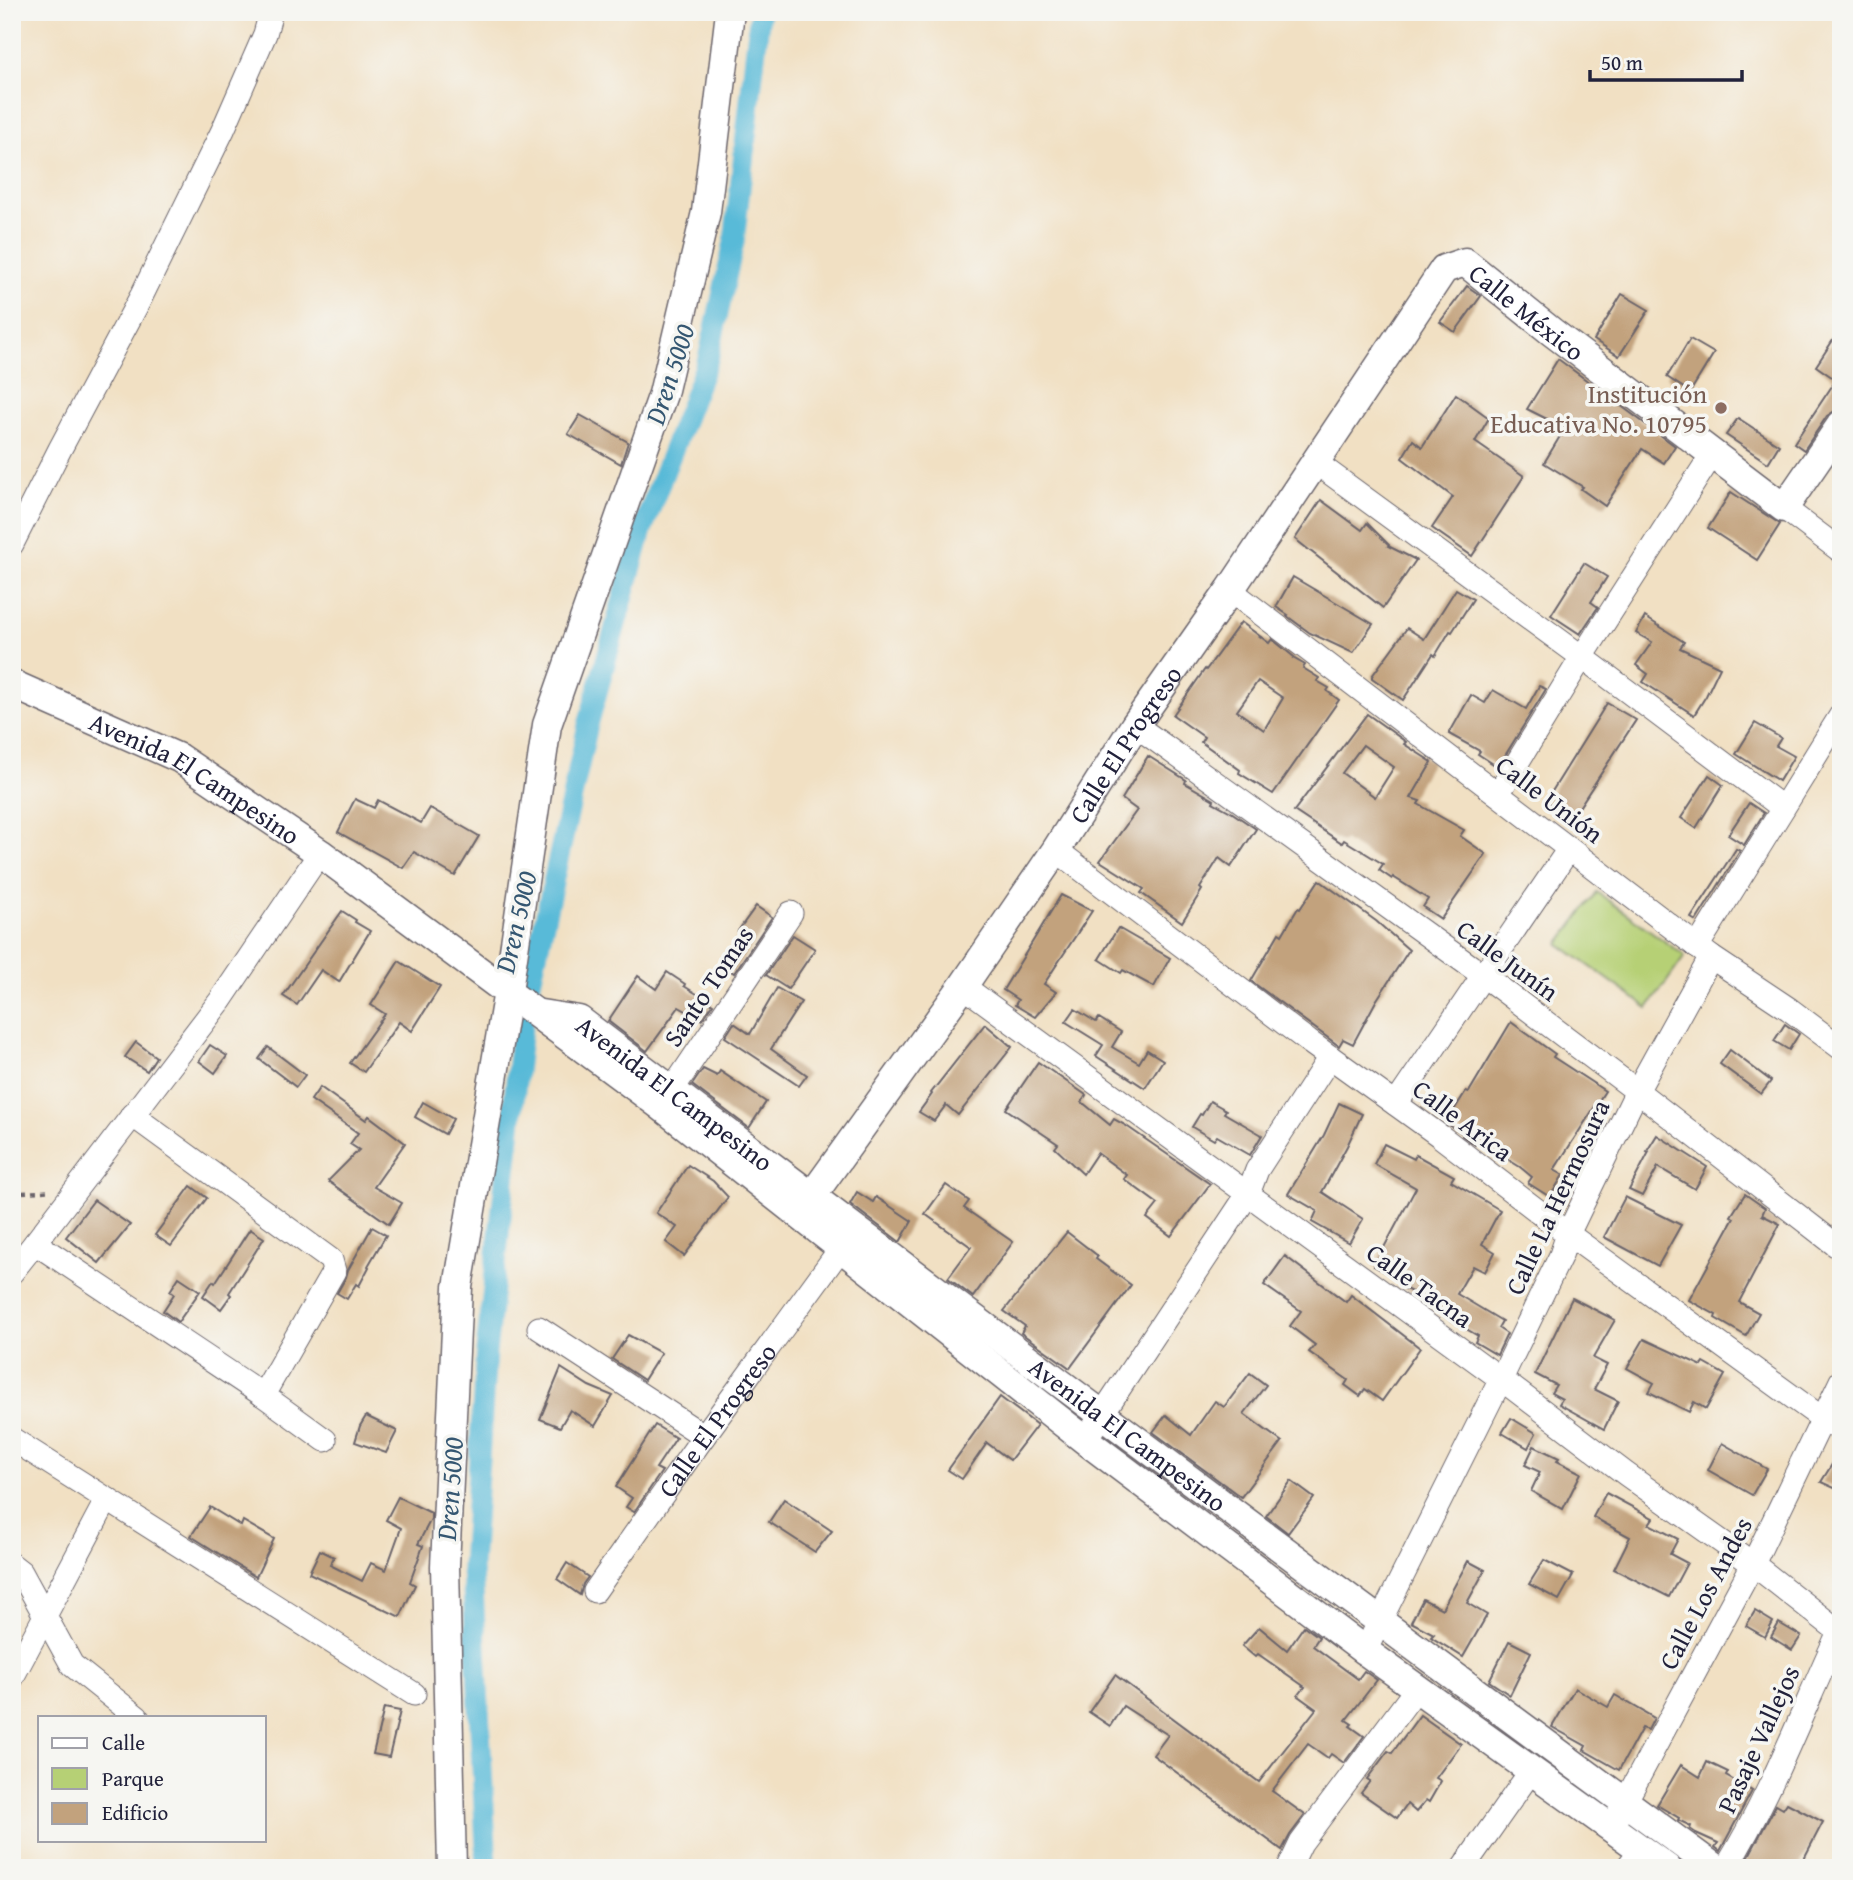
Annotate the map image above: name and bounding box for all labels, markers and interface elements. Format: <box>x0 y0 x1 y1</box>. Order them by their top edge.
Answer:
scale bar <box>1590 38 1743 82</box>
text: 50 m <box>1601 47 1643 78</box>
street label: Calle México <box>1461 253 1593 370</box>
water label: Dren 5000 <box>633 318 705 430</box>
place label: Institución Educativa No. 10795 <box>1490 374 1707 443</box>
marker: Institución Educativa No. 10795 <box>1713 400 1729 416</box>
street label: Calle El Progreso <box>1058 657 1191 830</box>
street label: Avenida El Campesino <box>83 701 308 854</box>
street label: Calle Unión <box>1488 746 1612 853</box>
water label: Dren 5000 <box>483 867 547 978</box>
street label: Calle Junín <box>1449 910 1567 1011</box>
street label: Santo Tomas <box>653 918 763 1054</box>
street label: Avenida El Campesino <box>568 1005 782 1180</box>
street label: Calle Arica <box>1405 1069 1522 1171</box>
street label: Calle La Hermosura <box>1495 1092 1620 1301</box>
street label: Calle Tacna <box>1359 1233 1482 1337</box>
street label: Calle El Progreso <box>648 1334 785 1505</box>
street label: Avenida El Campesino <box>1021 1347 1235 1521</box>
water label: Dren 5000 <box>425 1436 473 1543</box>
street label: Calle Los Andes <box>1648 1510 1762 1676</box>
street label: Pasaje Vallejos <box>1707 1659 1809 1819</box>
legend <box>38 1716 266 1842</box>
text: Calle <box>102 1727 145 1758</box>
text: Parque <box>102 1763 164 1794</box>
text: Edificio <box>102 1797 168 1828</box>

